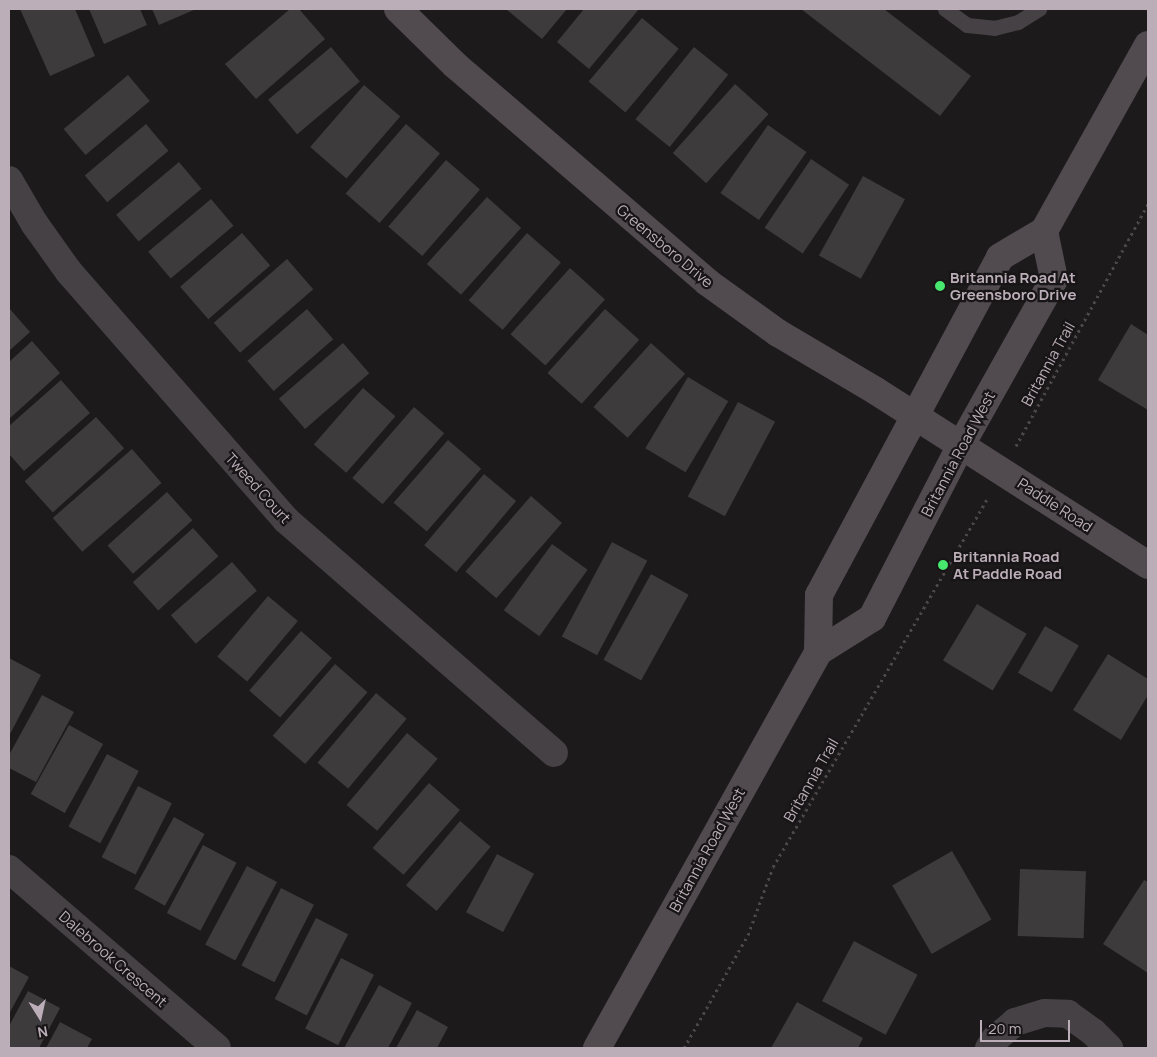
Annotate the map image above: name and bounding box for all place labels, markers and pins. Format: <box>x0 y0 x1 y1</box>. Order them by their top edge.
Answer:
place label: Britannia Road At Greensboro Drive <box>950 268 1076 303</box>
marker: Britannia Road At Greensboro Drive <box>934 280 946 292</box>
place label: Britannia Road At Paddle Road <box>953 547 1062 582</box>
marker: Britannia Road At Paddle Road <box>937 559 949 571</box>

